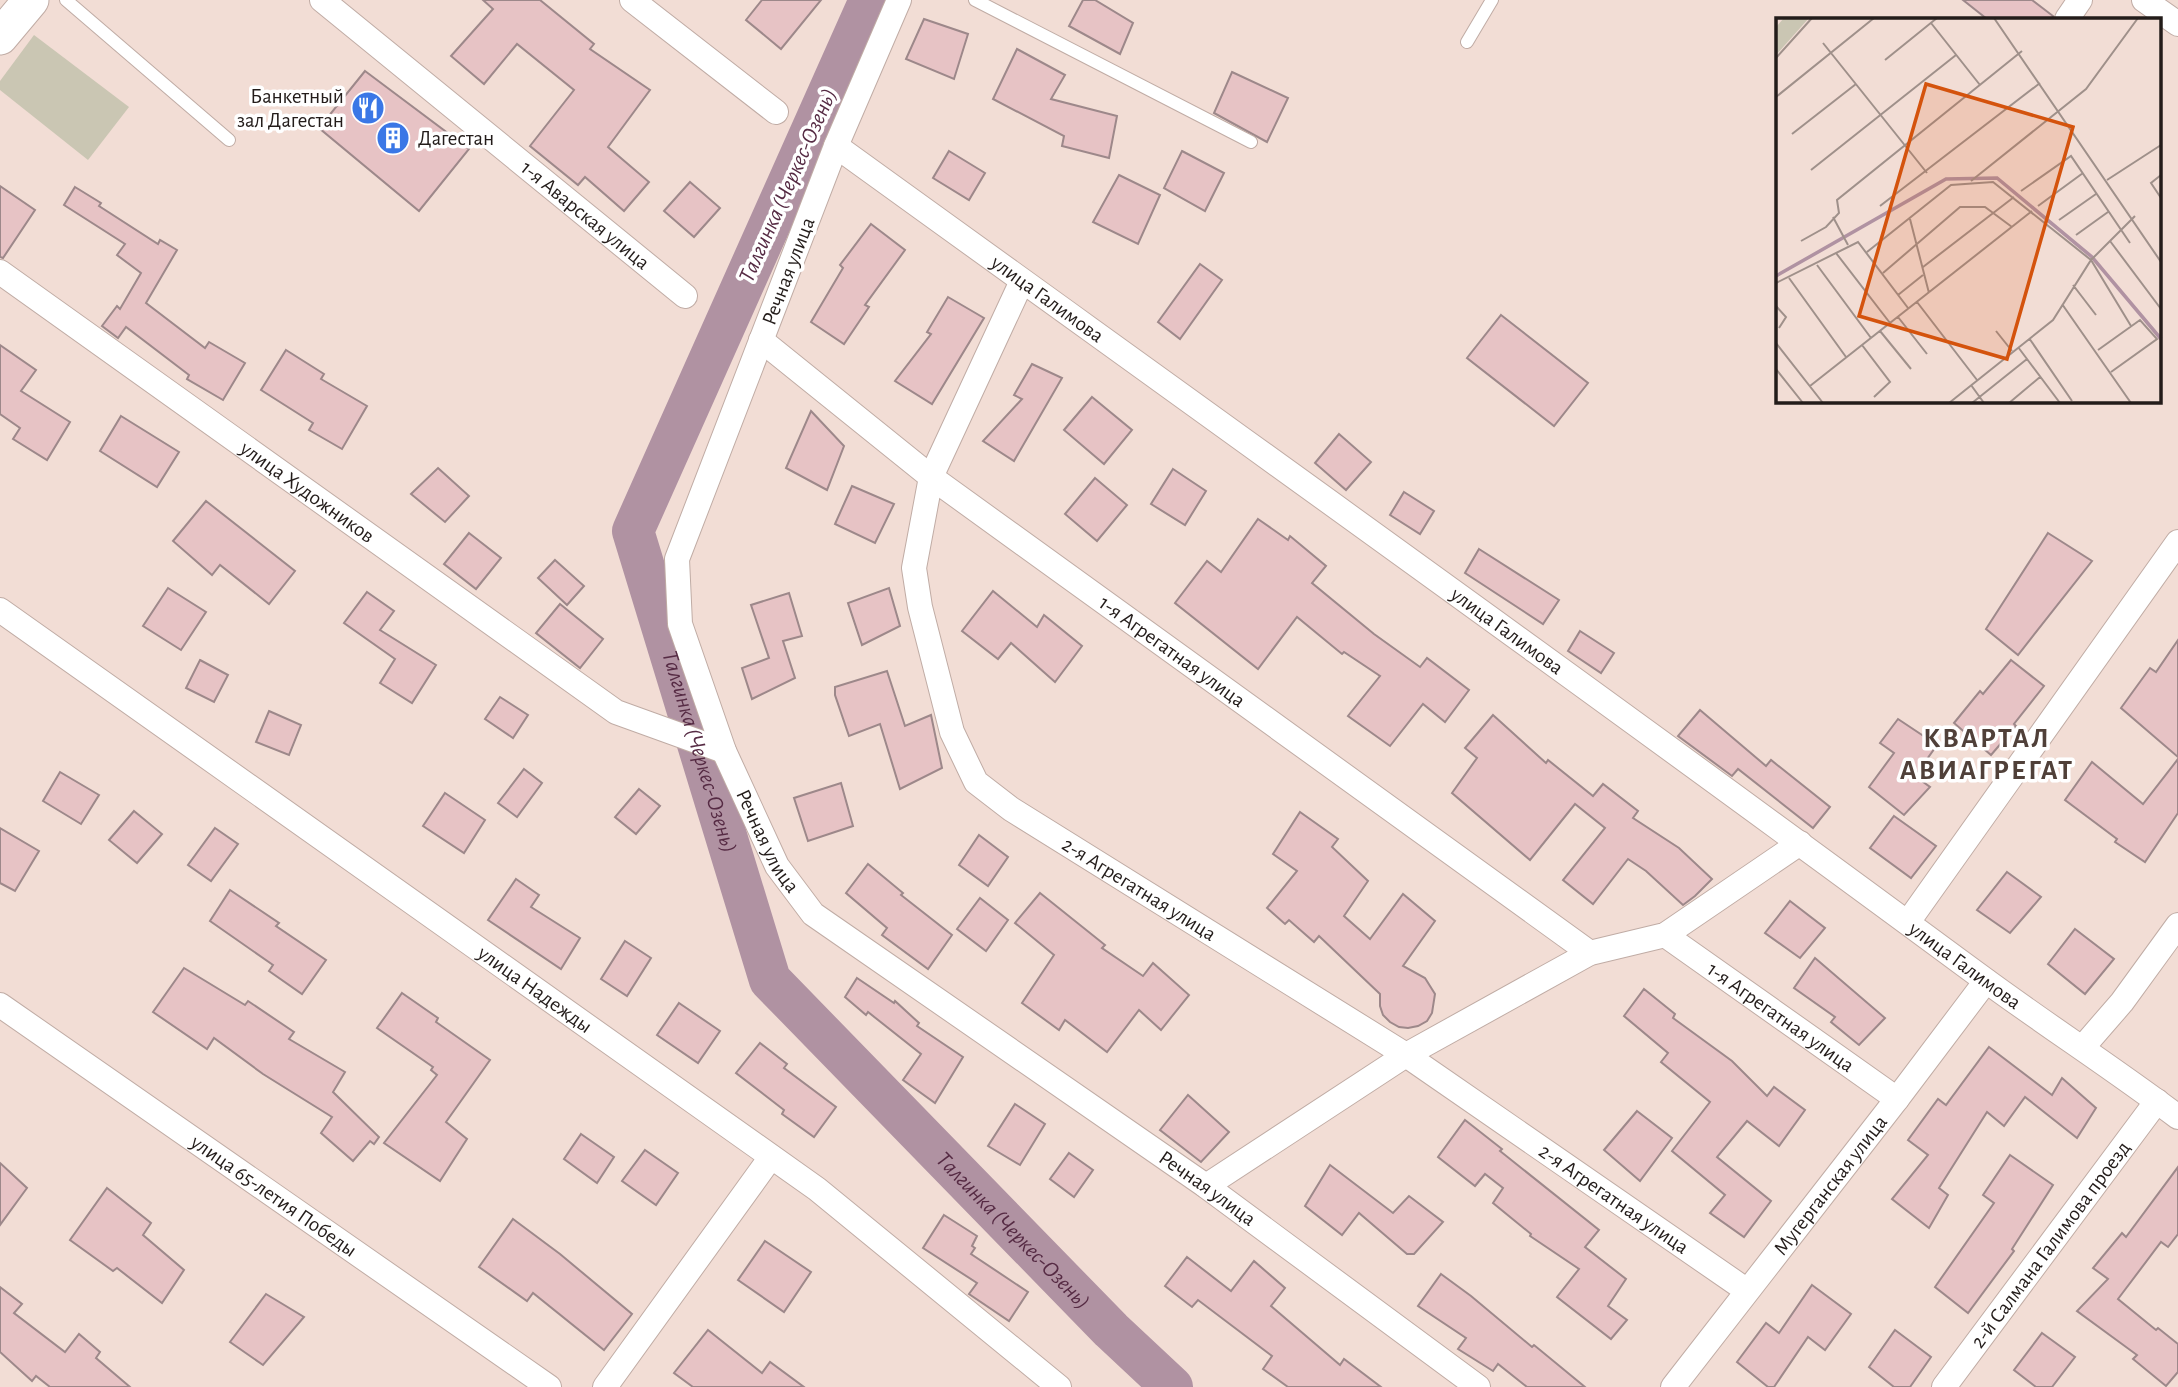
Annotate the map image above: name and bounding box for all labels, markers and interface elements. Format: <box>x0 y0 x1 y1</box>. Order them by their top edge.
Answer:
inset map <box>1776 18 2160 402</box>
water label: Талгинка (Черкес-Озень) <box>735 85 841 286</box>
place label: Банкетный зал Дагестан <box>237 86 344 131</box>
restaurant icon: Банкетный зал Дагестан <box>349 89 387 127</box>
building icon: Дагестан <box>374 119 412 157</box>
place label: Дагестан <box>418 128 494 149</box>
street label: 1-я Аварская улица <box>517 157 654 274</box>
street label: Речная улица <box>758 214 819 328</box>
street label: улица Галимова <box>986 251 1108 347</box>
street label: улица Художников <box>236 437 378 547</box>
street label: улица Галимова <box>1446 583 1567 679</box>
street label: 1-я Агрегатная улица <box>1095 592 1249 712</box>
water label: Талгинка (Черкес-Озень) <box>657 648 740 856</box>
district label: КВАРТАЛ АВИАГРЕГАТ <box>1900 725 2074 785</box>
street label: Речная улица <box>732 786 803 897</box>
street label: 2-я Агрегатная улица <box>1058 834 1220 945</box>
street label: улица Галимова <box>1904 917 2025 1014</box>
street label: улица Надежды <box>473 942 596 1037</box>
street label: 1-я Агрегатная улица <box>1703 958 1858 1077</box>
street label: Мугерганская улица <box>1770 1111 1892 1259</box>
street label: улица 65-летия Победы <box>186 1131 361 1261</box>
street label: 2-й Салмана Галимова проезд <box>1967 1137 2134 1352</box>
street label: 2-я Агрегатная улица <box>1535 1140 1693 1258</box>
street label: Речная улица <box>1155 1147 1260 1230</box>
water label: Талгинка (Черкес-Озень) <box>931 1148 1094 1314</box>

